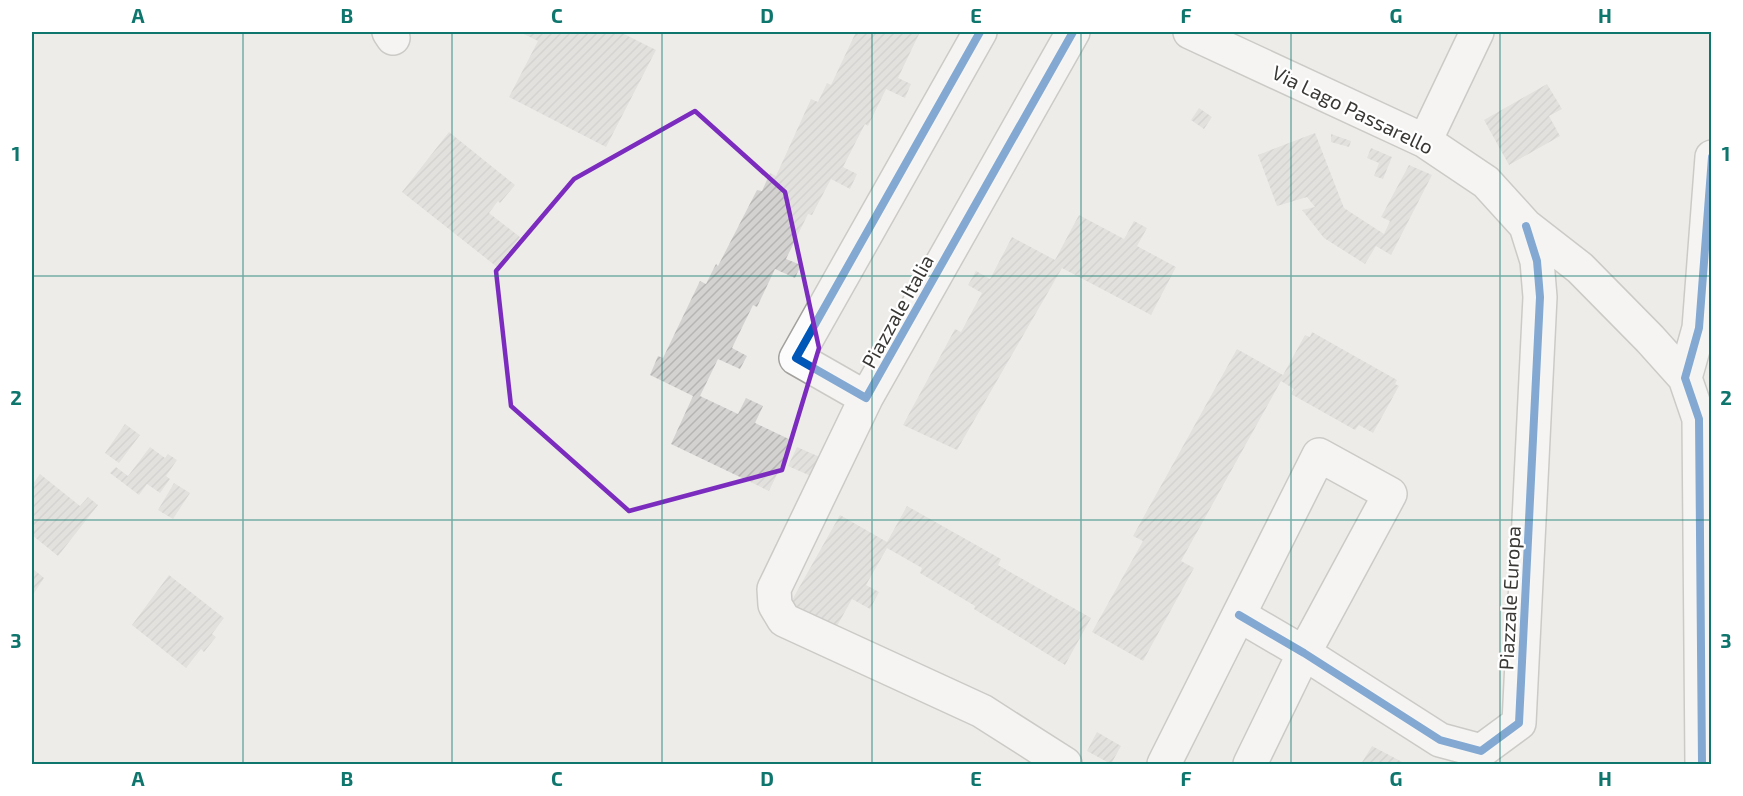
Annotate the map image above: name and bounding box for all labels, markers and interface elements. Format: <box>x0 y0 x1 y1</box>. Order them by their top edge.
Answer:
text: A <box>131 3 145 27</box>
text: B <box>341 3 353 27</box>
text: C <box>551 3 563 27</box>
text: D <box>760 3 774 27</box>
text: E <box>970 3 982 27</box>
text: F <box>1180 3 1192 27</box>
text: G <box>1390 3 1402 27</box>
text: H <box>1598 3 1612 27</box>
street label: Via Lago Passarello <box>1268 60 1438 158</box>
text: 1 <box>12 141 20 165</box>
text: 1 <box>1722 141 1730 165</box>
street label: Piazzale Italia <box>856 250 938 372</box>
text: 2 <box>10 385 22 409</box>
text: 2 <box>1720 385 1732 409</box>
street label: Piazzale Europa <box>1493 525 1525 671</box>
text: 3 <box>10 628 22 652</box>
text: 3 <box>1720 628 1732 652</box>
text: A <box>131 766 145 790</box>
text: B <box>341 766 353 790</box>
text: C <box>551 766 563 790</box>
text: D <box>760 766 774 790</box>
text: E <box>970 766 982 790</box>
text: F <box>1180 766 1192 790</box>
text: G <box>1390 766 1402 790</box>
text: H <box>1598 766 1612 790</box>

